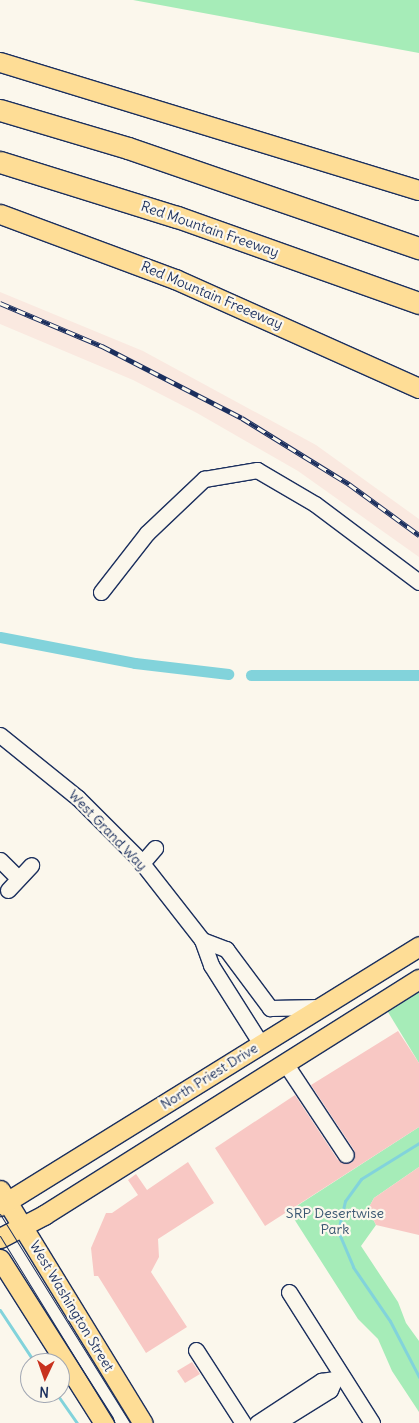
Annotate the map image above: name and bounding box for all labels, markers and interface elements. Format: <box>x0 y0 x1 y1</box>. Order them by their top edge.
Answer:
street label: Red Mountain Freeway <box>139 197 281 261</box>
street label: Red Mountain Freeeway <box>139 257 285 333</box>
street label: West Grand Way <box>65 786 151 874</box>
street label: North Priest Drive <box>157 1039 261 1113</box>
park label: SRP Desertwise Park <box>286 1205 384 1238</box>
street label: West Washington Street <box>26 1238 118 1374</box>
north arrow <box>20 1353 70 1403</box>
text: N <box>39 1383 50 1401</box>

